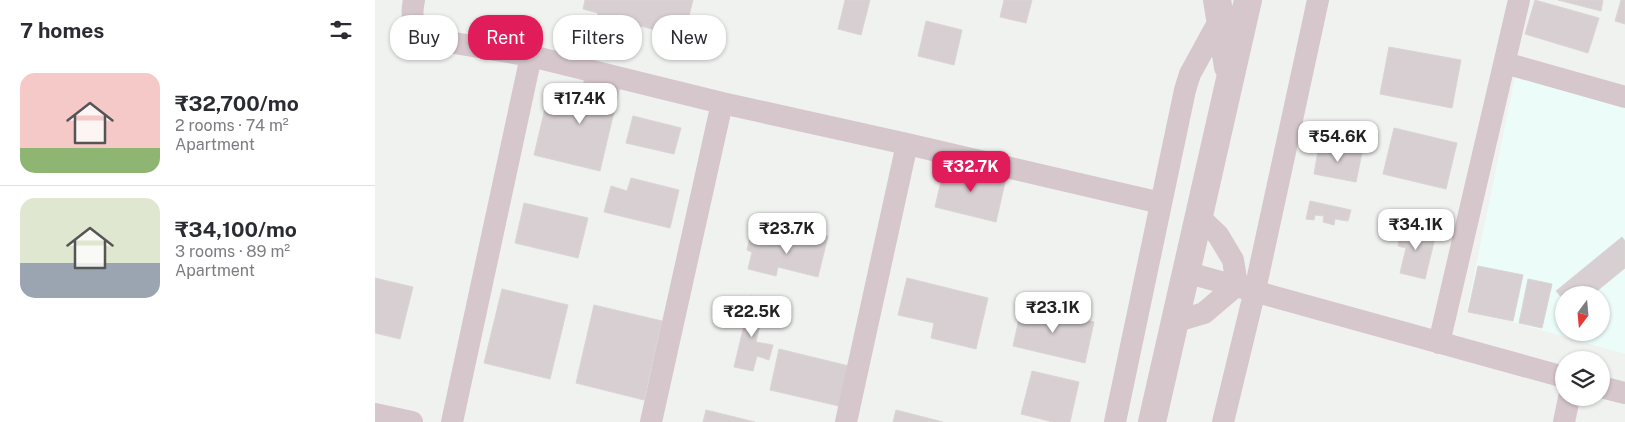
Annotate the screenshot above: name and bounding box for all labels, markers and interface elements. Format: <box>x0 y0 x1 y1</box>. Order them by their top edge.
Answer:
chip: Buy <box>390 15 458 60</box>
chip: Rent <box>468 15 543 60</box>
chip: Filters <box>553 15 642 60</box>
chip: New <box>652 15 726 60</box>
icon: filters <box>327 16 355 44</box>
text: 7 homes <box>20 18 104 43</box>
pin: ₹17.4K <box>539 82 621 125</box>
text: ₹17.4K <box>554 89 606 108</box>
text: ₹32,700/mo <box>175 91 299 116</box>
icon: home <box>60 93 120 153</box>
text: 2 rooms · 74 m² <box>175 116 289 135</box>
pin: ₹54.6K <box>1297 120 1379 163</box>
text: ₹54.6K <box>1309 127 1367 146</box>
text: Apartment <box>175 135 255 154</box>
pin: ₹32.7K <box>930 150 1012 193</box>
text: ₹32.7K <box>943 157 999 176</box>
pin: ₹34.1K <box>1375 208 1457 251</box>
pin: ₹23.7K <box>746 212 828 255</box>
text: ₹34.1K <box>1389 215 1443 234</box>
text: ₹34,100/mo <box>175 217 297 242</box>
icon: home <box>60 218 120 278</box>
text: ₹23.7K <box>759 219 815 238</box>
text: 3 rooms · 89 m² <box>175 242 290 261</box>
text: Apartment <box>175 261 255 280</box>
north arrow <box>1555 286 1610 341</box>
map controls <box>1555 286 1610 406</box>
pin: ₹23.1K <box>1012 292 1094 334</box>
pin: ₹22.5K <box>711 296 793 338</box>
text: ₹23.1K <box>1026 298 1080 317</box>
text: ₹22.5K <box>723 302 781 321</box>
button: layers <box>1555 351 1610 406</box>

